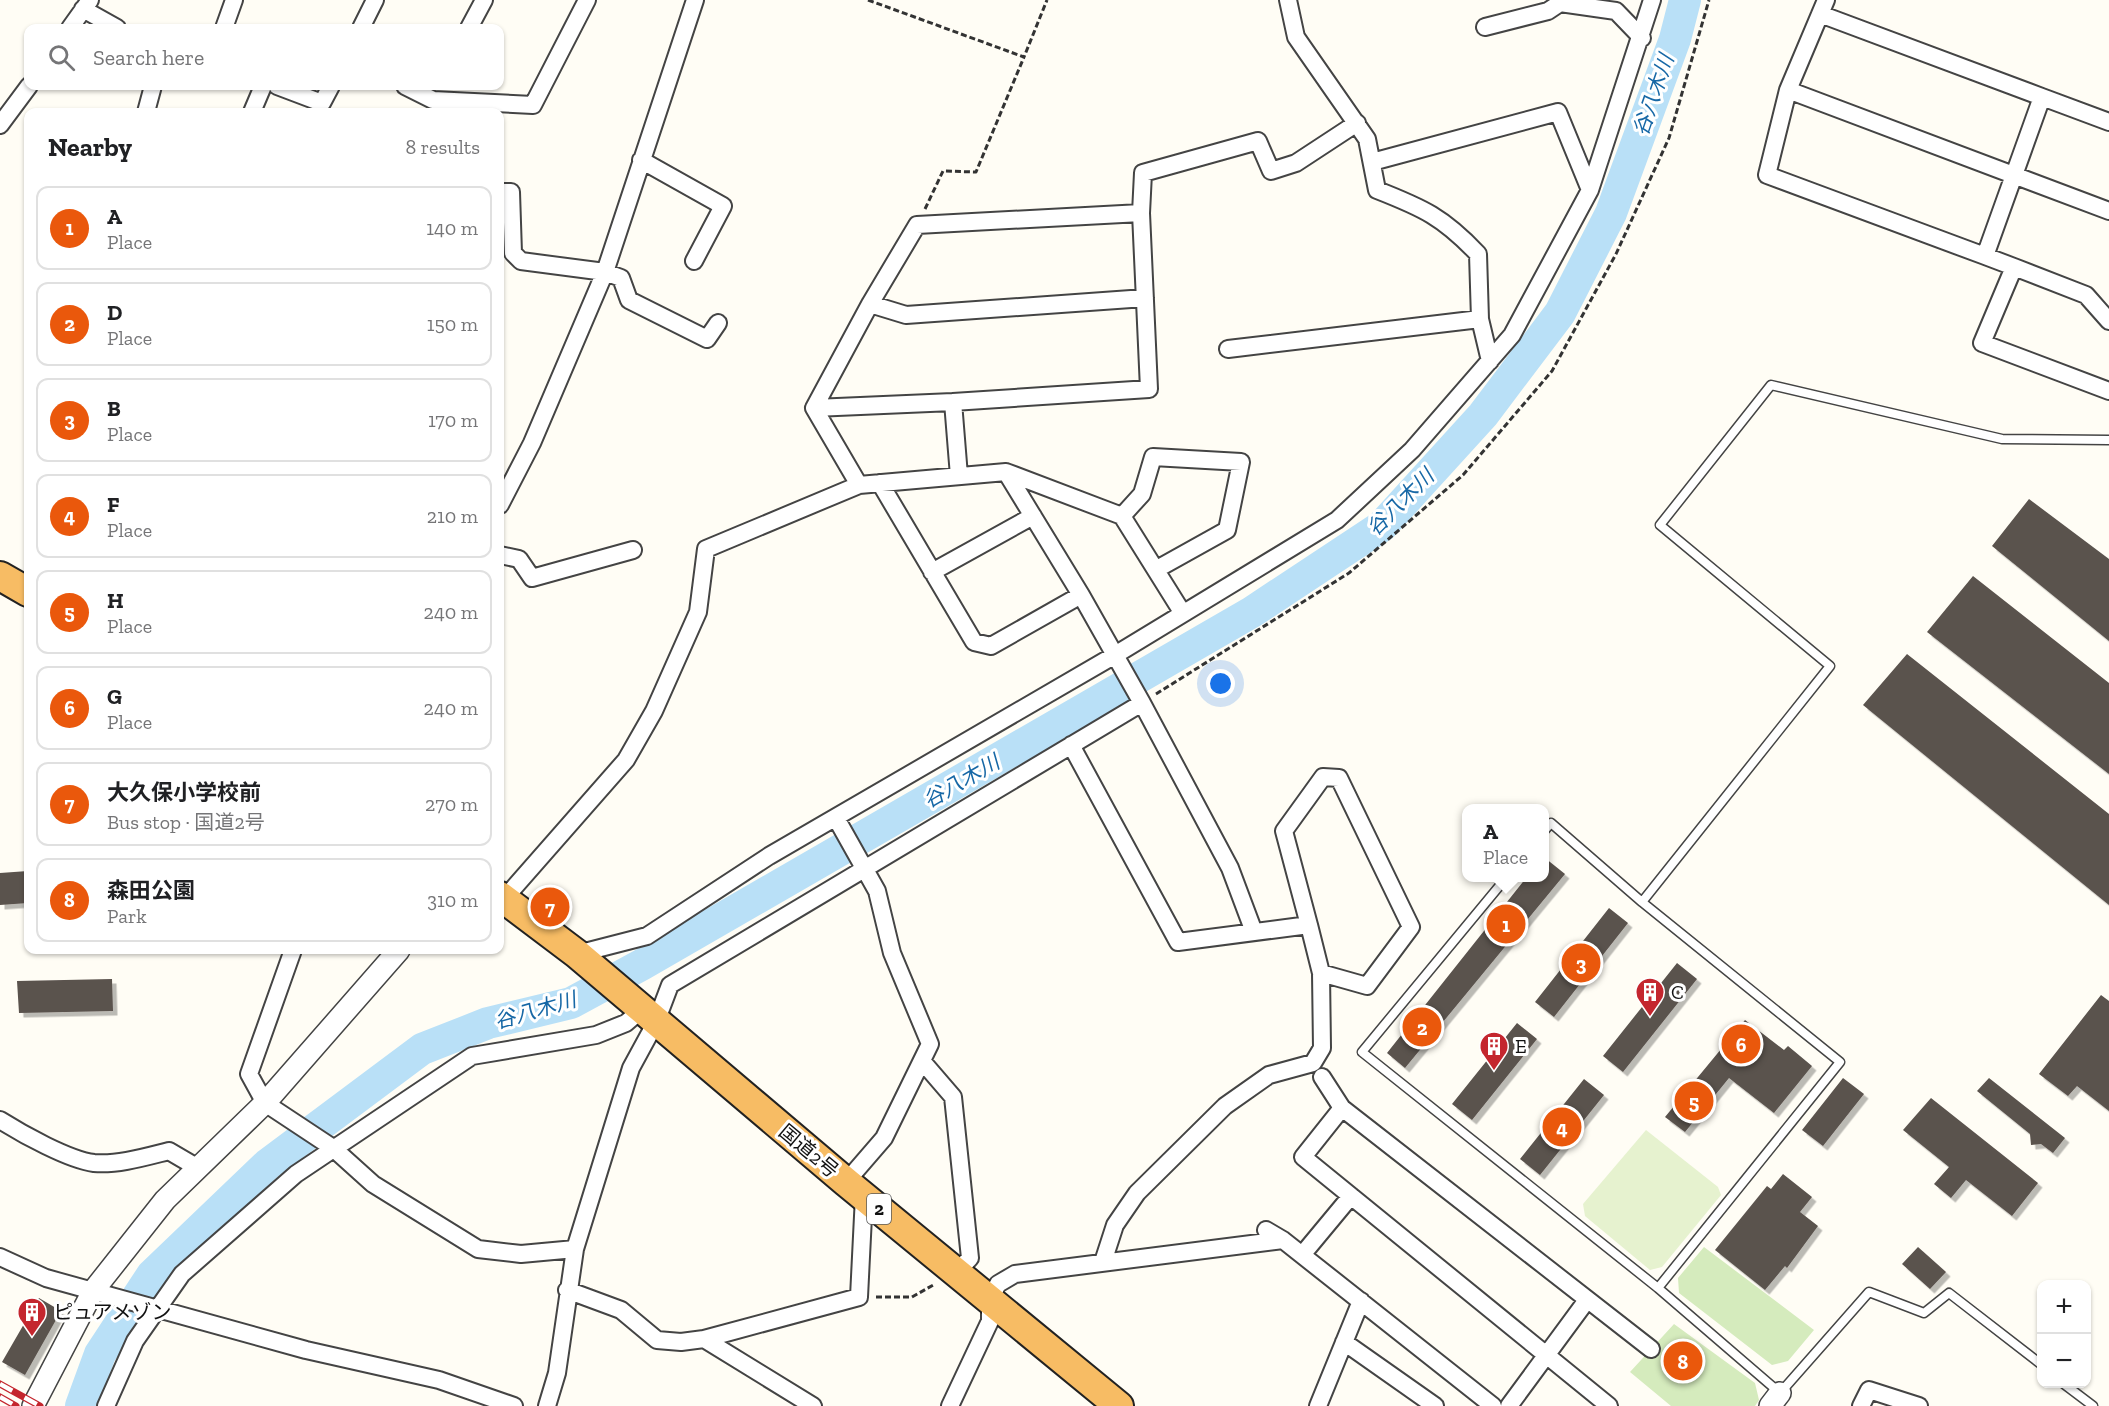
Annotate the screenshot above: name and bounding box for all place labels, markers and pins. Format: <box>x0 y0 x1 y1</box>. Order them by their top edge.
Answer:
pin: 7 <box>530 884 570 930</box>
pin: 1 <box>1486 902 1526 946</box>
pin: 3 <box>1562 940 1600 986</box>
building icon: C <box>1634 976 1666 1018</box>
place label: C <box>1671 980 1684 1004</box>
pin: 2 <box>1402 1004 1442 1050</box>
pin: 6 <box>1722 1022 1760 1066</box>
building icon: E <box>1478 1030 1510 1072</box>
place label: E <box>1515 1034 1527 1058</box>
pin: 5 <box>1674 1078 1714 1124</box>
pin: 4 <box>1542 1104 1582 1150</box>
building icon: ピュアメゾン <box>16 1296 48 1338</box>
place label: ピュアメゾン <box>53 1300 172 1324</box>
pin: 8 <box>1664 1338 1702 1384</box>

